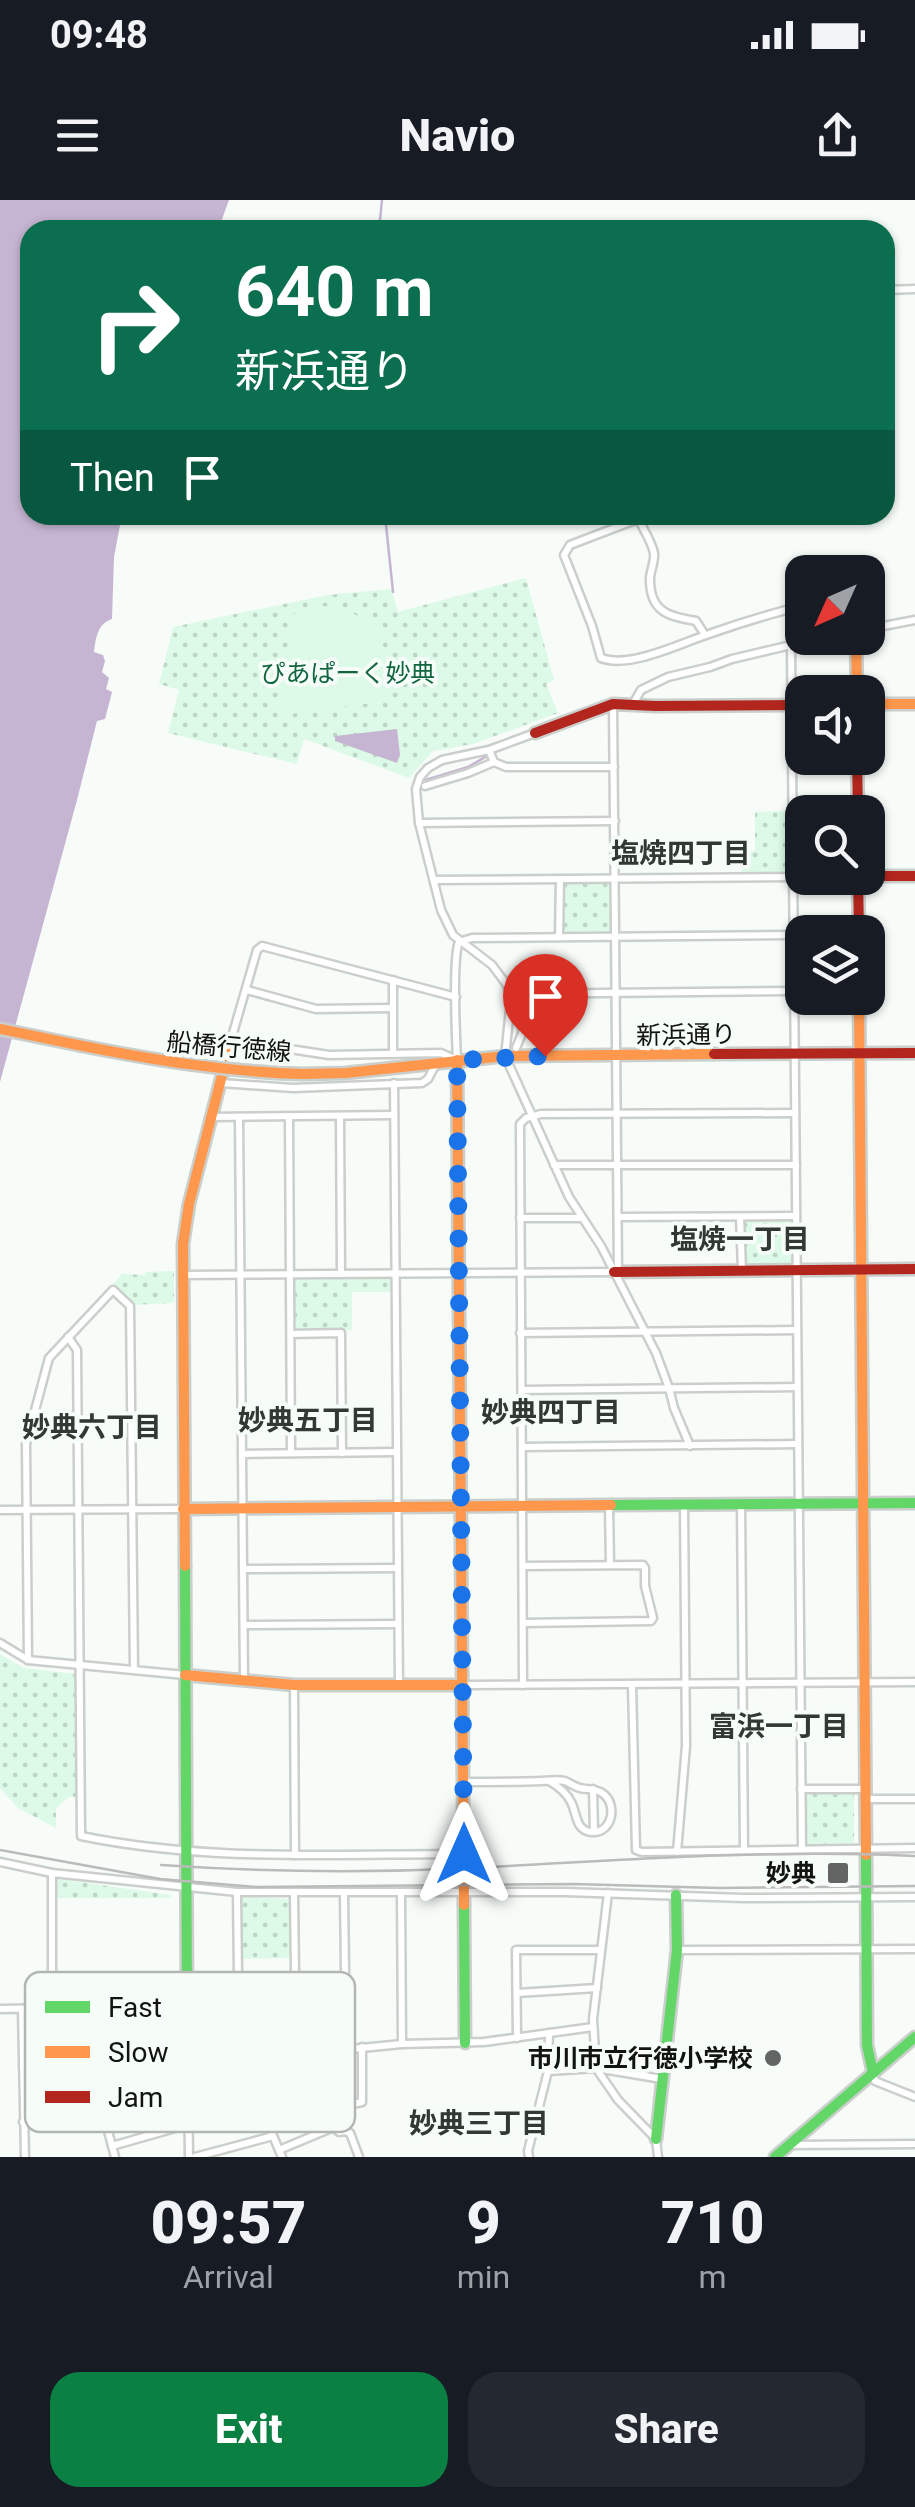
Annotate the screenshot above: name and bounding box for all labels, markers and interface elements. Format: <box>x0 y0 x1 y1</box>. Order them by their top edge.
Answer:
text: 09:48 <box>50 13 148 57</box>
icon: menu <box>50 108 105 163</box>
icon: share <box>810 108 865 163</box>
text: Navio <box>400 109 515 162</box>
text: 640 m <box>235 251 434 333</box>
icon: right <box>70 260 200 390</box>
text: 新浜通り <box>235 345 415 398</box>
icon: arrive <box>175 450 230 505</box>
text: Then <box>70 456 155 500</box>
north arrow <box>785 555 885 655</box>
map controls <box>785 555 885 1015</box>
park label: ぴあぱーく妙典 <box>260 659 436 688</box>
button: sound <box>785 675 885 775</box>
button: search <box>785 795 885 895</box>
district label: 塩焼四丁目 <box>611 837 751 870</box>
button: layers <box>785 915 885 1015</box>
pin <box>503 954 588 1057</box>
icon: arrive <box>518 969 573 1024</box>
street label: 新浜通り <box>636 1020 736 1050</box>
street label: 船橋行徳線 <box>165 1027 293 1067</box>
district label: 塩焼一丁目 <box>670 1223 810 1256</box>
district label: 妙典四丁目 <box>481 1396 621 1429</box>
district label: 妙典五丁目 <box>238 1404 378 1437</box>
district label: 妙典六丁目 <box>22 1411 162 1444</box>
district label: 富浜一丁目 <box>709 1710 849 1743</box>
position arrow <box>412 1802 516 1906</box>
place label: 妙典 <box>766 1859 816 1888</box>
marker: 妙典 <box>825 1860 851 1886</box>
legend <box>25 1972 355 2132</box>
text: Fast <box>108 1991 162 2024</box>
text: Slow <box>108 2036 168 2069</box>
place label: 市川市立行徳小学校 <box>528 2044 753 2073</box>
marker: 市川市立行徳小学校 <box>762 2047 784 2069</box>
text: Jam <box>108 2081 163 2114</box>
district label: 妙典三丁目 <box>409 2107 549 2140</box>
text: 09:57 <box>150 2187 306 2258</box>
text: 9 <box>466 2187 501 2258</box>
text: 710 <box>661 2187 765 2258</box>
text: Arrival <box>183 2258 274 2296</box>
text: min <box>457 2258 510 2296</box>
text: m <box>699 2258 727 2296</box>
button: Exit <box>50 2372 448 2487</box>
button: Share <box>468 2372 865 2487</box>

